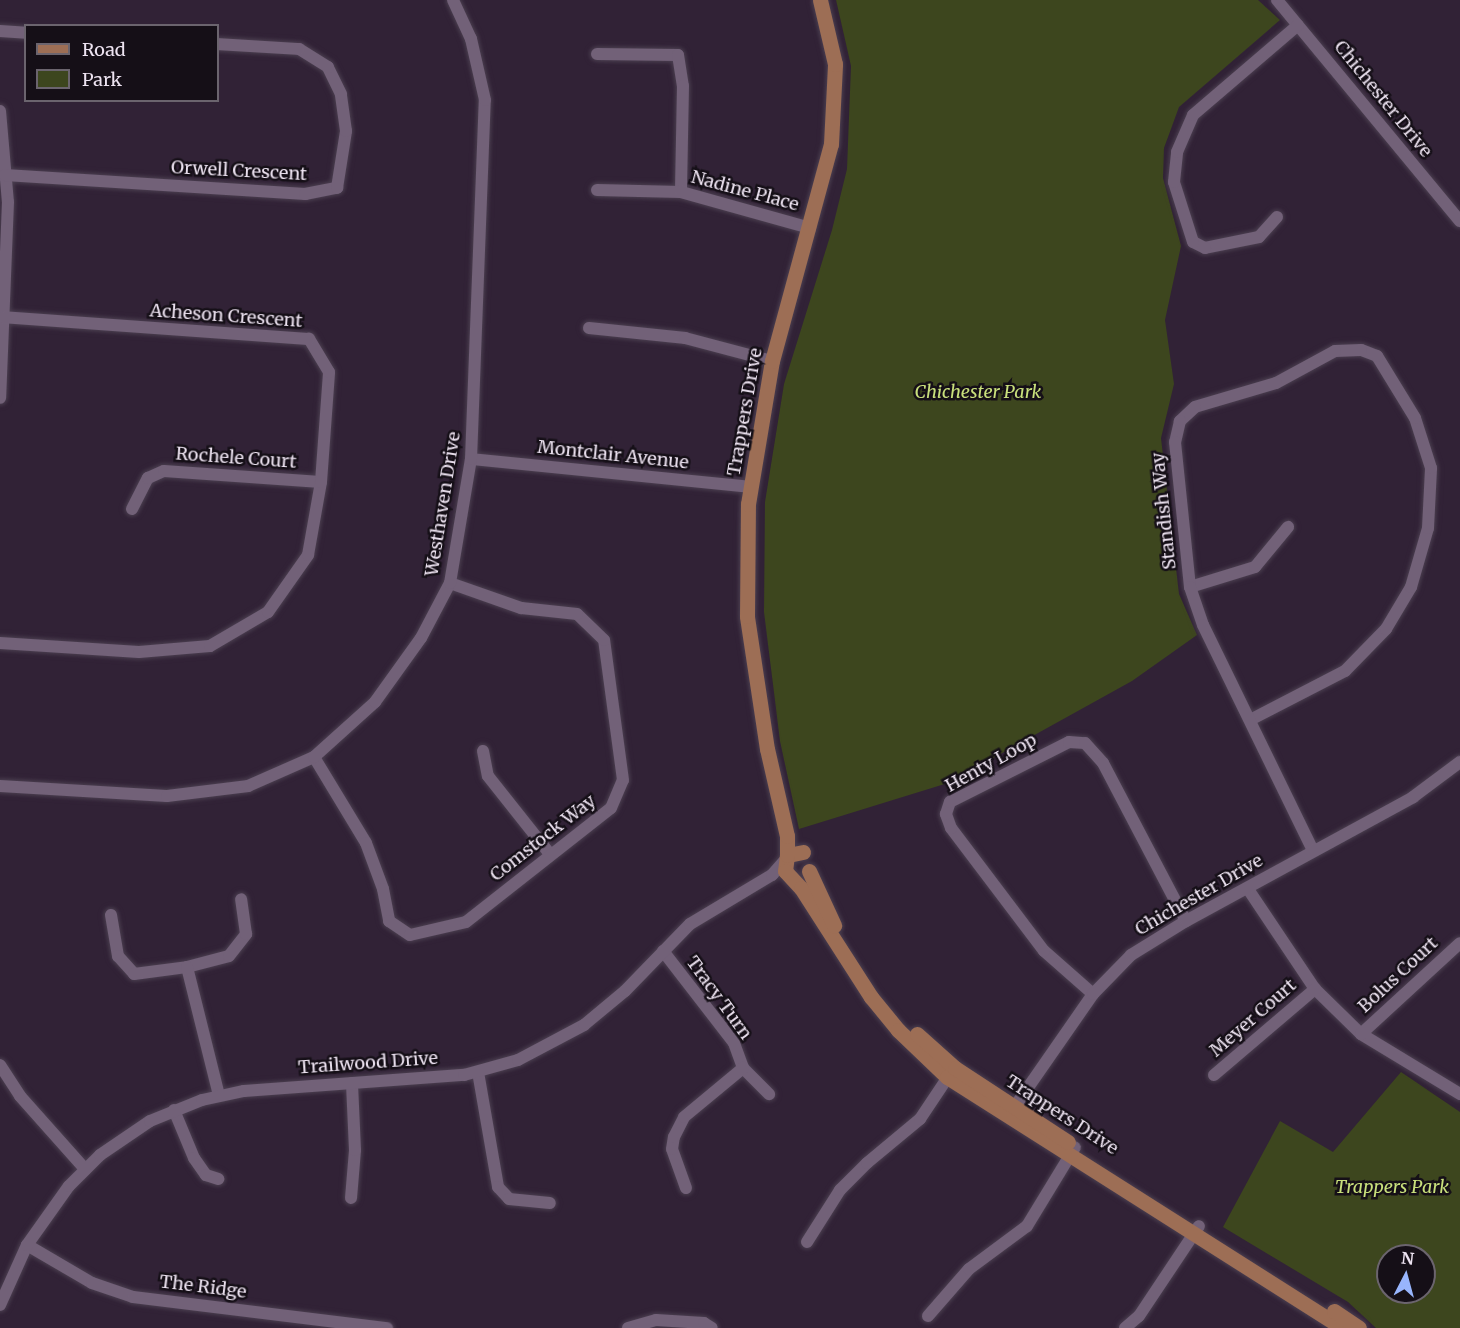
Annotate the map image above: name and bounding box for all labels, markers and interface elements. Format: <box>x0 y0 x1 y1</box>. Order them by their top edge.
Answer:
legend <box>24 24 219 102</box>
street label: Chichester Drive <box>1329 36 1437 162</box>
text: Road <box>82 38 126 61</box>
text: Park <box>82 68 122 91</box>
street label: Orwell Crescent <box>170 157 308 185</box>
street label: Nadine Place <box>689 166 801 216</box>
street label: Acheson Crescent <box>149 300 303 332</box>
street label: Trappers Drive <box>723 346 767 478</box>
park label: Chichester Park <box>915 381 1041 403</box>
street label: Westhaven Drive <box>421 430 465 578</box>
street label: Montclair Avenue <box>536 436 690 474</box>
street label: Rochele Court <box>175 443 297 473</box>
street label: Standish Way <box>1147 451 1181 571</box>
street label: Henty Loop <box>942 729 1040 797</box>
street label: Comstock Way <box>486 790 600 886</box>
street label: Chichester Drive <box>1131 850 1267 940</box>
street label: Bolus Court <box>1354 933 1442 1017</box>
street label: Tracy Turn <box>682 952 756 1044</box>
street label: Meyer Court <box>1205 975 1301 1061</box>
street label: Trailwood Drive <box>297 1047 439 1079</box>
street label: Trappers Drive <box>1002 1071 1122 1159</box>
park label: Trappers Park <box>1335 1176 1449 1198</box>
north arrow <box>1376 1244 1436 1304</box>
text: N <box>1400 1247 1415 1269</box>
street label: The Ridge <box>158 1271 248 1303</box>

